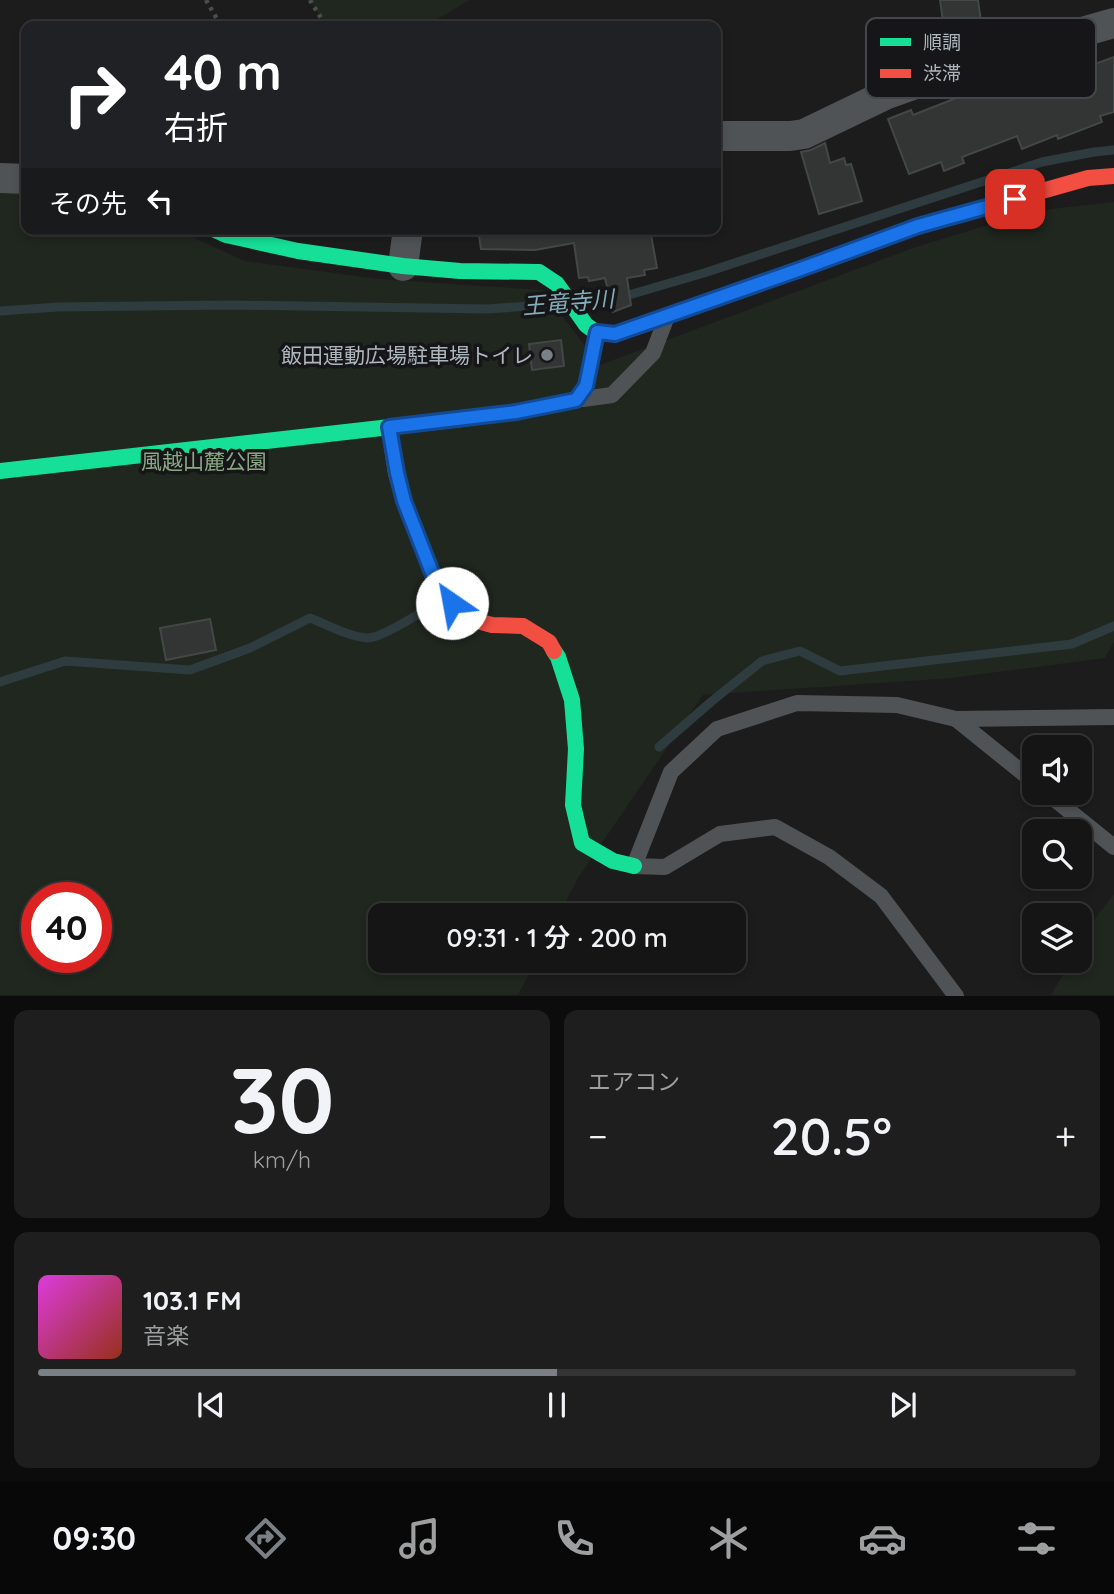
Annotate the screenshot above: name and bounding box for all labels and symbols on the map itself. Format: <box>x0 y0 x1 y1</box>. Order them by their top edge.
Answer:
legend <box>866 18 1096 98</box>
text: 順調 <box>923 30 961 54</box>
text: 渋滞 <box>923 61 961 85</box>
pin <box>985 169 1045 229</box>
water label: 王竜寺川 <box>521 283 618 320</box>
place label: 飯田運動広場駐車場トイレ <box>281 342 533 368</box>
marker: 飯田運動広場駐車場トイレ <box>539 347 555 363</box>
park label: 風越山麓公園 <box>141 448 267 474</box>
position arrow <box>415 566 489 640</box>
speed limit sign: 40 <box>21 882 112 973</box>

